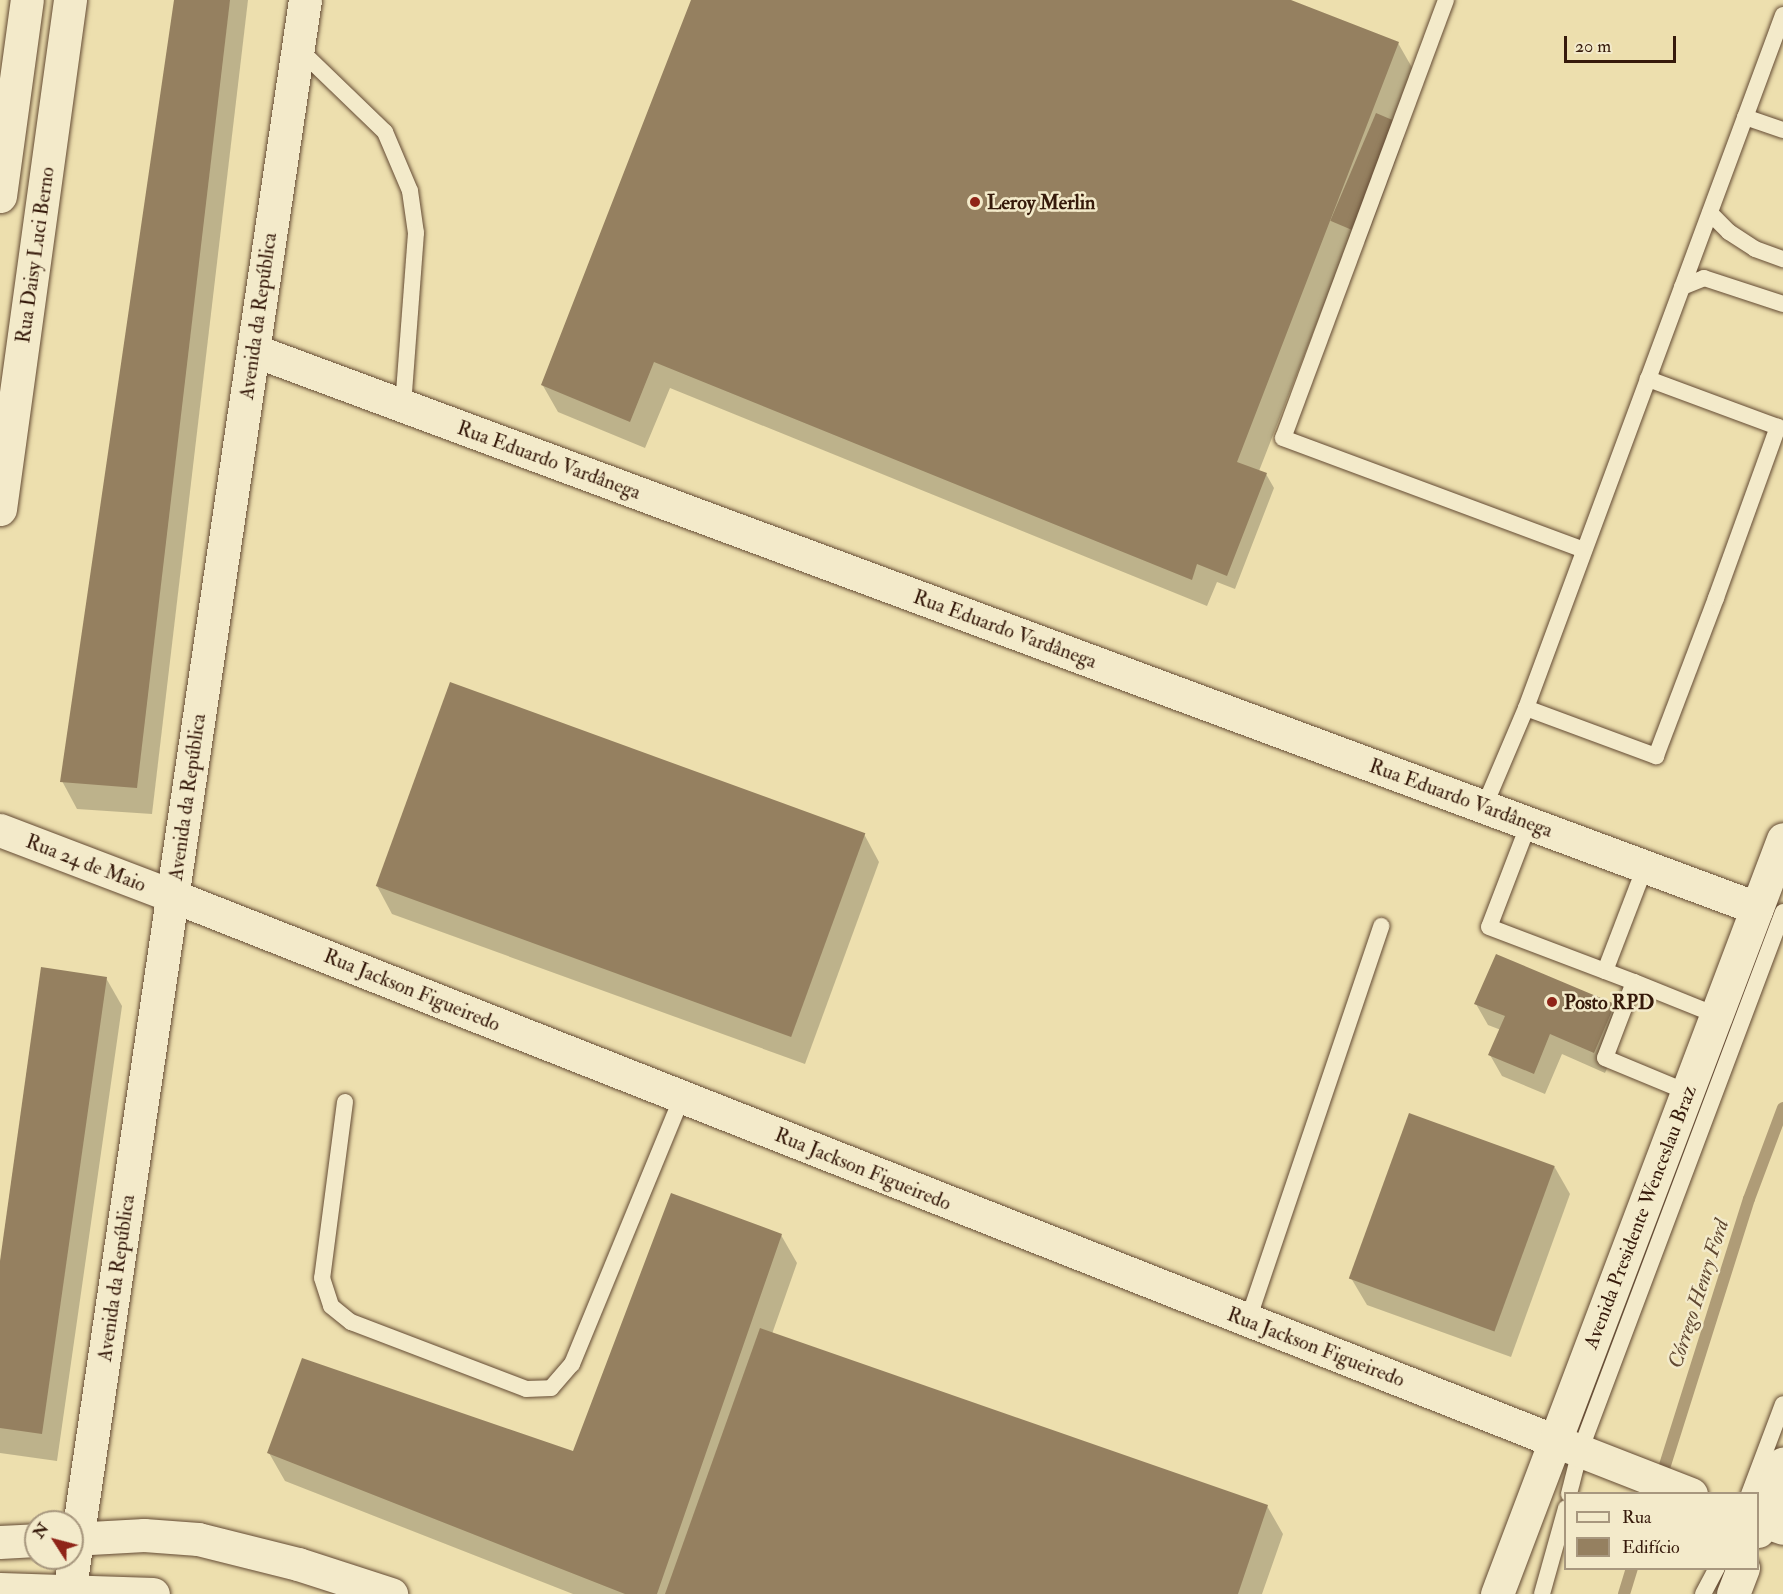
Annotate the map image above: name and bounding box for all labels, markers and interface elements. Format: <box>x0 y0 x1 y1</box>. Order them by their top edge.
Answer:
scale bar <box>1567 24 1680 62</box>
text: 20 m <box>1575 35 1611 58</box>
street label: Rua Daisy Luci Berno <box>11 165 59 345</box>
place label: Leroy Merlin <box>987 190 1095 214</box>
marker: Leroy Merlin <box>968 195 982 209</box>
street label: Avenida da República <box>234 231 282 401</box>
street label: Rua Eduardo Vardânega <box>454 416 644 504</box>
street label: Rua Eduardo Vardânega <box>910 585 1100 673</box>
street label: Avenida da República <box>163 712 211 882</box>
street label: Rua Eduardo Vardânega <box>1366 754 1556 842</box>
street label: Rua 24 de Maio <box>23 829 149 897</box>
street label: Rua Jackson Figueiredo <box>320 944 504 1036</box>
place label: Posto RPD <box>1564 990 1654 1014</box>
marker: Posto RPD <box>1545 995 1559 1009</box>
street label: Avenida Presidente Wenceslau Braz <box>1579 1082 1701 1352</box>
street label: Rua Jackson Figueiredo <box>771 1123 955 1215</box>
street label: Avenida da República <box>92 1193 140 1363</box>
water label: Córrego Henry Ford <box>1663 1216 1735 1372</box>
street label: Rua Jackson Figueiredo <box>1224 1302 1408 1392</box>
legend <box>1564 1492 1759 1570</box>
text: Rua <box>1622 1506 1651 1529</box>
north arrow <box>24 1510 84 1570</box>
text: N <box>29 1519 53 1542</box>
text: Edifício <box>1622 1536 1680 1559</box>

